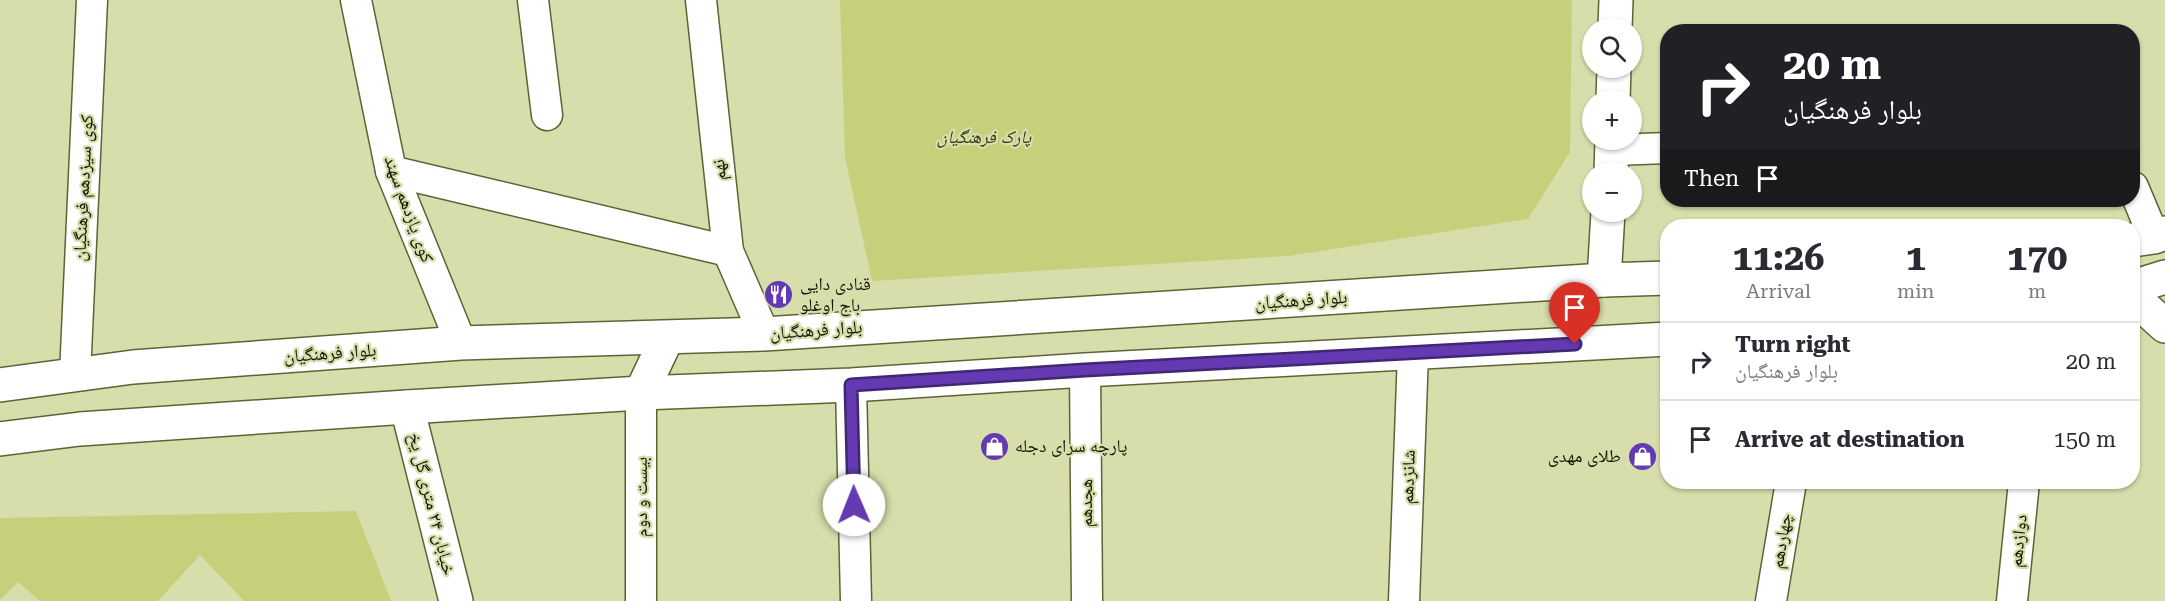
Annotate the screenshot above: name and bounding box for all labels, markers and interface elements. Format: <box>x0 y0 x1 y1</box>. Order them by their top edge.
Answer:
map controls <box>1582 18 1642 222</box>
button: search <box>1582 18 1642 78</box>
text: 20 m <box>1783 40 1881 89</box>
icon: right <box>1684 48 1762 126</box>
button: + <box>1582 90 1642 150</box>
text: بلوار فرهنگیان <box>1783 94 1922 126</box>
street label: کوی سیزدهم فرهنگیان <box>68 114 99 262</box>
park label: پارک فرهنگیان <box>937 126 1032 148</box>
street label: کوی یازدهم سهند <box>379 152 439 266</box>
street label: نهم <box>707 158 732 182</box>
button: − <box>1582 162 1642 222</box>
icon: arrive <box>1751 162 1784 195</box>
text: Then <box>1684 166 1739 191</box>
text: 11:26 <box>1733 237 1824 279</box>
text: 1 <box>1906 237 1926 279</box>
text: 170 <box>2007 237 2067 279</box>
place label: قنادی دایی باج اوغلو <box>800 273 871 317</box>
restaurant icon: قنادی دایی باج اوغلو <box>763 278 795 310</box>
text: Arrival <box>1746 279 1811 303</box>
text: min <box>1897 279 1934 303</box>
text: m <box>2028 279 2046 303</box>
pin <box>1549 282 1600 344</box>
street label: بلوار فرهنگیان <box>1254 286 1348 314</box>
icon: arrive <box>1558 291 1591 324</box>
street label: بلوار فرهنگیان <box>769 316 863 344</box>
text: Turn right <box>1735 332 1850 357</box>
street label: بلوار فرهنگیان <box>283 339 377 367</box>
icon: right <box>1684 345 1717 378</box>
text: 20 m <box>2066 349 2116 374</box>
text: بلوار فرهنگیان <box>1735 359 1838 383</box>
icon: arrive <box>1684 423 1717 456</box>
text: Arrive at destination <box>1735 427 1964 452</box>
text: 150 m <box>2053 427 2116 452</box>
street label: خیابان ۲۴ متری گل یخ <box>403 430 460 578</box>
shop icon: پارچه سرای دجله <box>978 430 1010 462</box>
place label: پارچه سرای دجله <box>1015 435 1127 457</box>
shop icon: طلای مهدی <box>1626 440 1658 472</box>
place label: طلای مهدی <box>1548 445 1621 467</box>
street label: شانزدهم <box>1396 449 1421 505</box>
street label: بیست و دوم <box>630 457 653 537</box>
position arrow <box>822 473 886 537</box>
street label: هجدهم <box>1075 479 1098 527</box>
street label: چهاردهم <box>1766 512 1797 570</box>
street label: دوازدهم <box>2004 513 2033 569</box>

